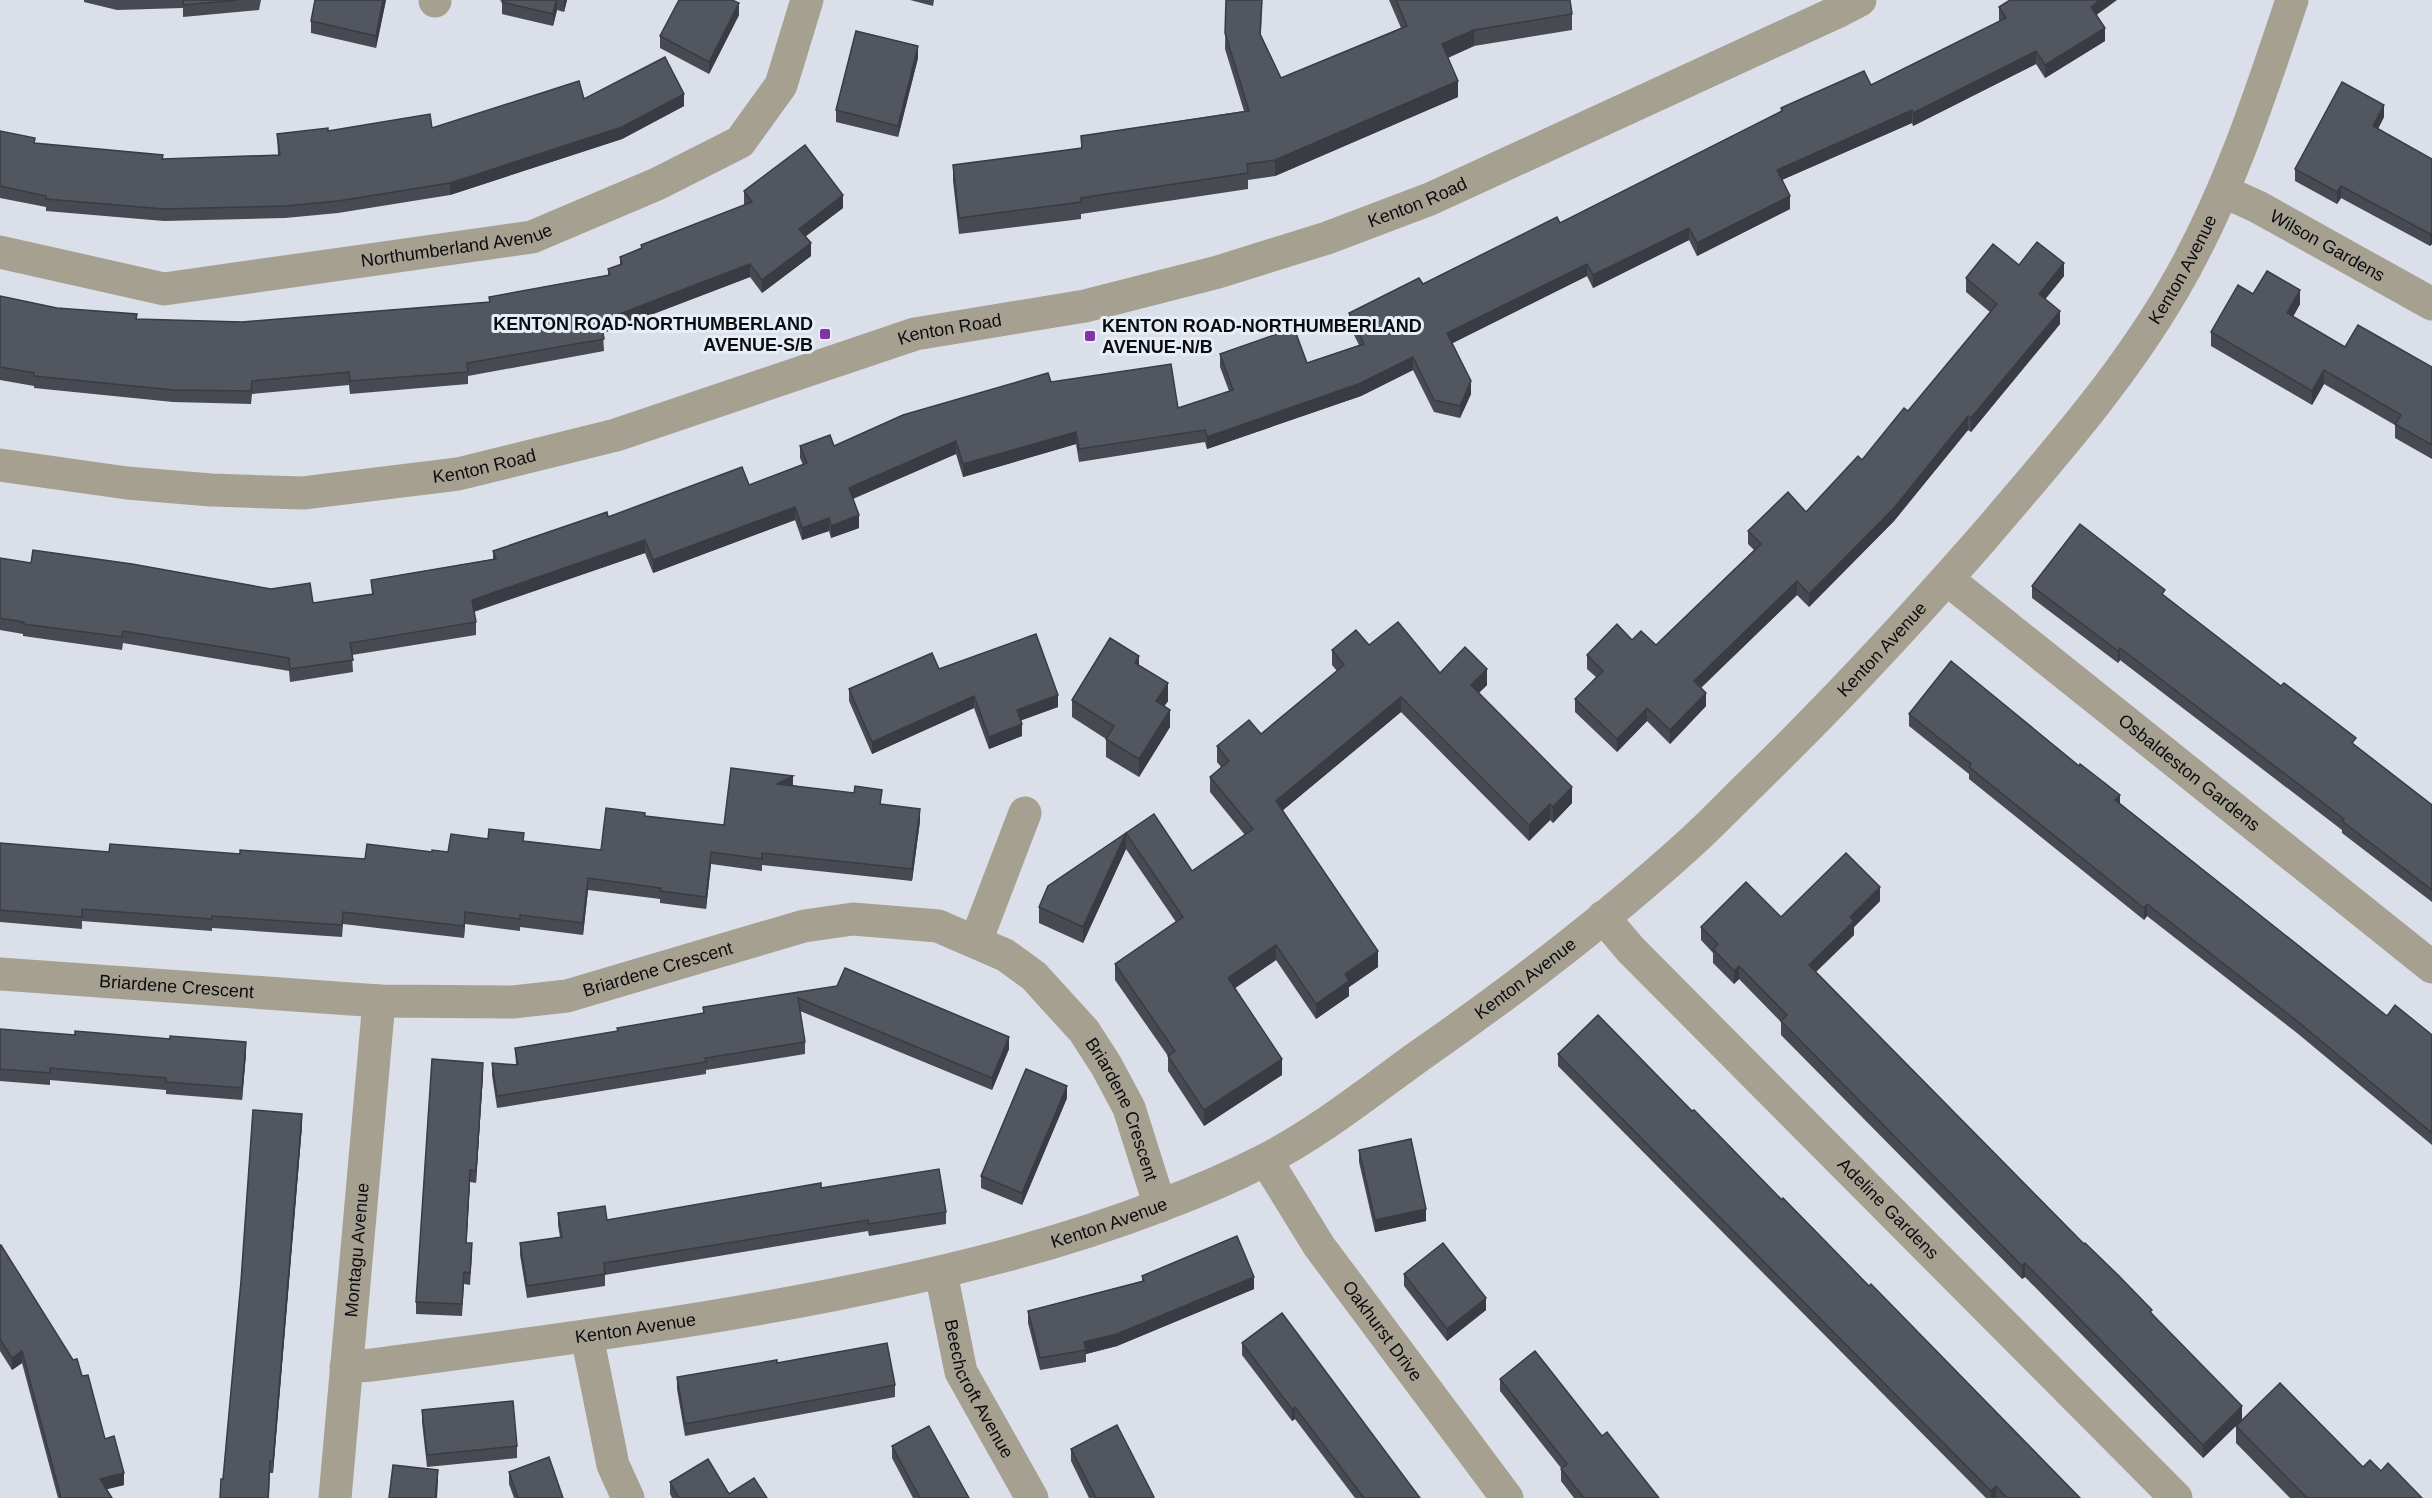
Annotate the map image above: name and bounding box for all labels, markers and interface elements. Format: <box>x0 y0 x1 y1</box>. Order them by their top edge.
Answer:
street label: Kenton Road <box>1365 173 1470 232</box>
street label: Wilson Gardens <box>2267 206 2388 286</box>
street label: Kenton Avenue <box>2145 212 2221 328</box>
street label: Northumberland Avenue <box>360 220 555 271</box>
street label: Kenton Road <box>895 310 1003 349</box>
place label: KENTON ROAD-NORTHUMBERLAND AVENUE-S/B <box>493 314 813 355</box>
place label: KENTON ROAD-NORTHUMBERLAND AVENUE-N/B <box>1102 316 1422 357</box>
marker: KENTON ROAD-NORTHUMBERLAND AVENUE-S/B <box>818 327 832 341</box>
marker: KENTON ROAD-NORTHUMBERLAND AVENUE-N/B <box>1083 329 1097 343</box>
street label: Kenton Road <box>432 445 538 487</box>
street label: Kenton Avenue <box>1833 598 1931 701</box>
street label: Osbaldeston Gardens <box>2114 710 2264 835</box>
street label: Kenton Avenue <box>1471 934 1580 1023</box>
street label: Briardene Crescent <box>581 938 735 1001</box>
street label: Briardene Crescent <box>98 971 255 1002</box>
street label: Briardene Crescent <box>1081 1034 1161 1183</box>
street label: Adeline Gardens <box>1834 1154 1943 1263</box>
street label: Montagu Avenue <box>341 1182 373 1318</box>
street label: Kenton Avenue <box>1048 1194 1170 1252</box>
street label: Oakhurst Drive <box>1338 1277 1426 1385</box>
street label: Kenton Avenue <box>574 1309 697 1347</box>
street label: Beechcroft Avenue <box>941 1318 1018 1462</box>

